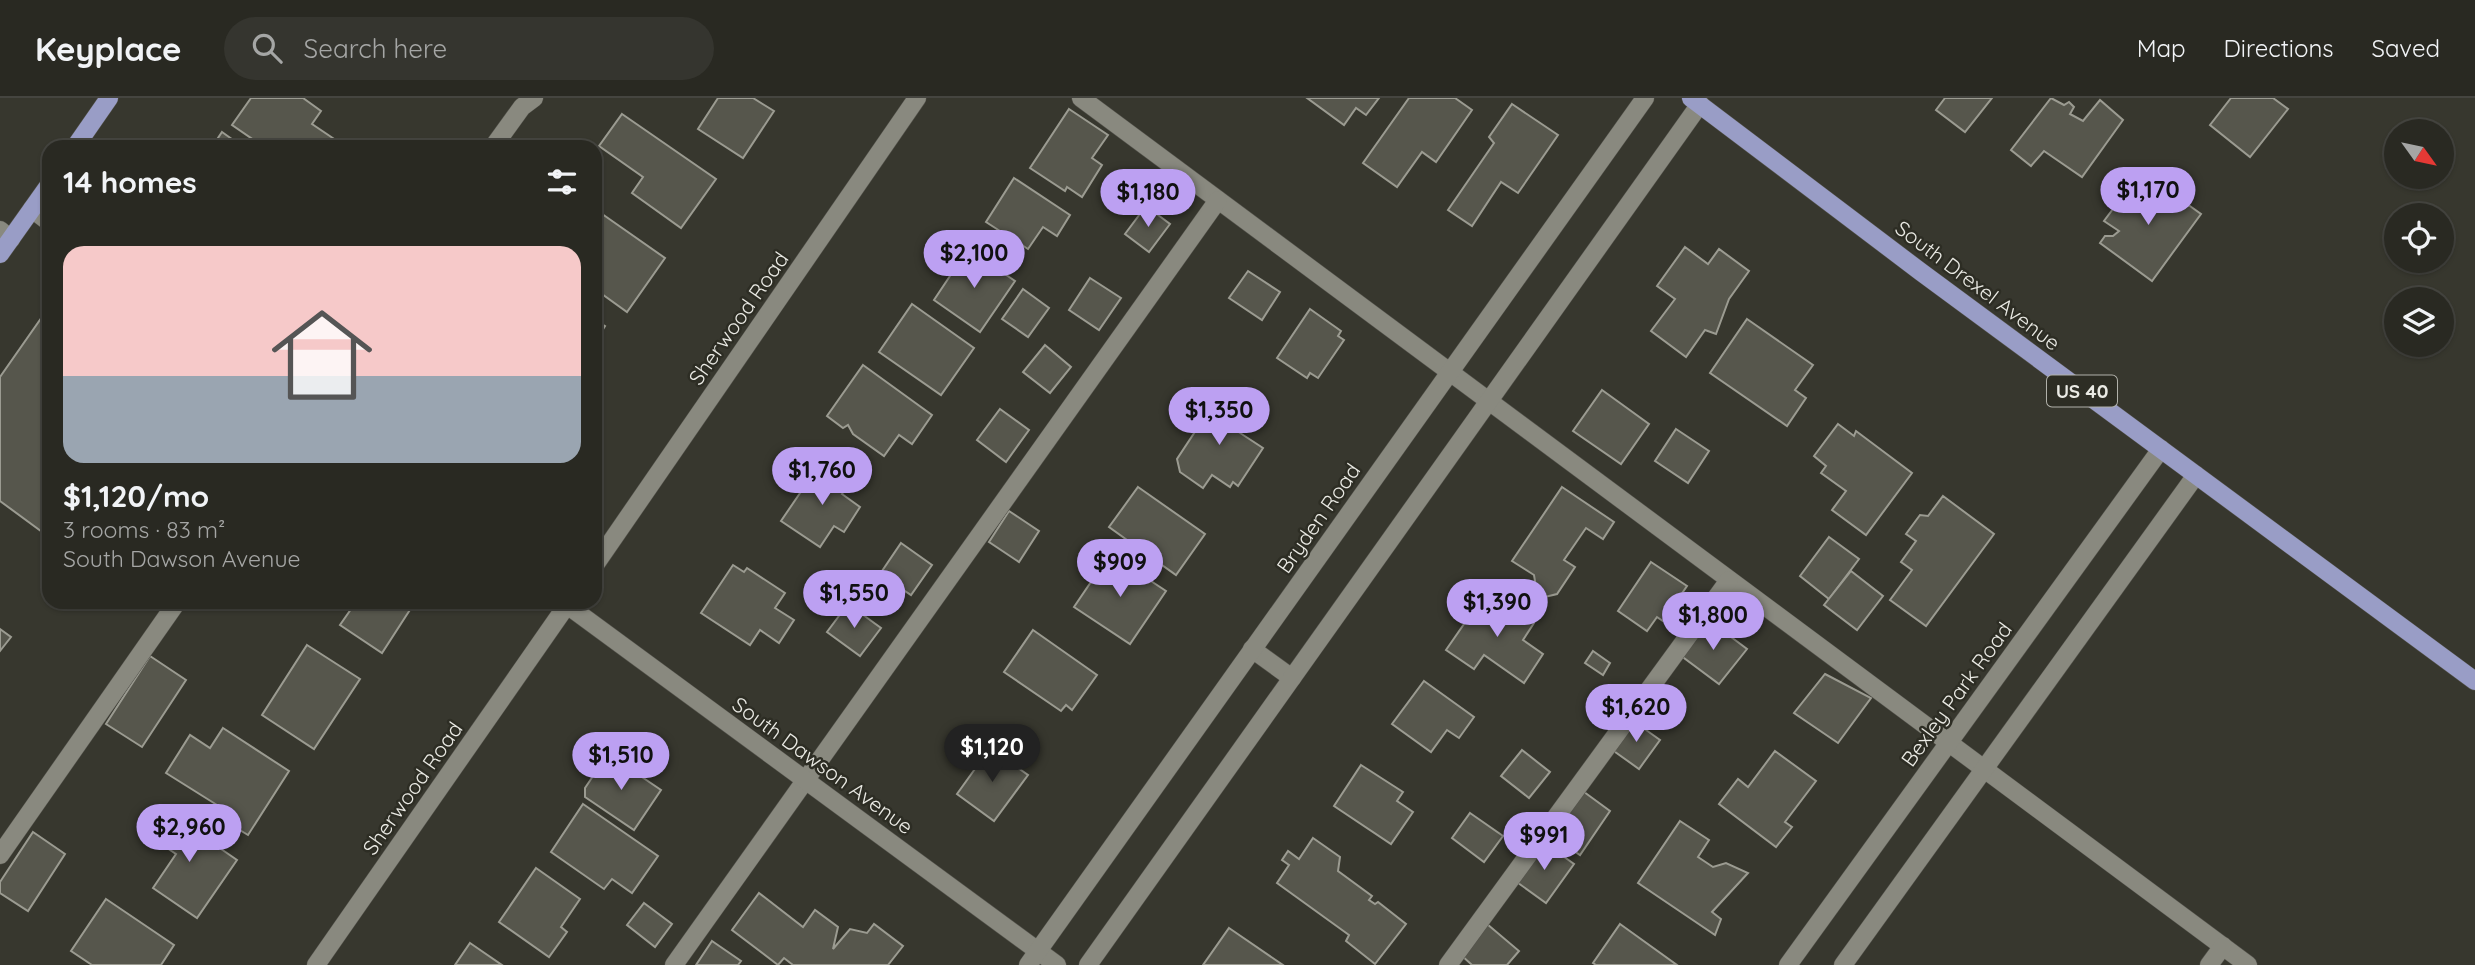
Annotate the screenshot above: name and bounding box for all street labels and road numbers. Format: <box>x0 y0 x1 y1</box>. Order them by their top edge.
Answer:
street label: South Drexel Avenue <box>1890 214 2066 356</box>
street label: Sherwood Road <box>682 246 794 390</box>
road number: US 40 <box>2047 376 2117 406</box>
street label: Bryden Road <box>1271 458 1365 578</box>
street label: Bexley Park Road <box>1895 617 2017 771</box>
street label: South Dawson Avenue <box>728 691 918 839</box>
street label: Sherwood Road <box>356 716 468 860</box>

